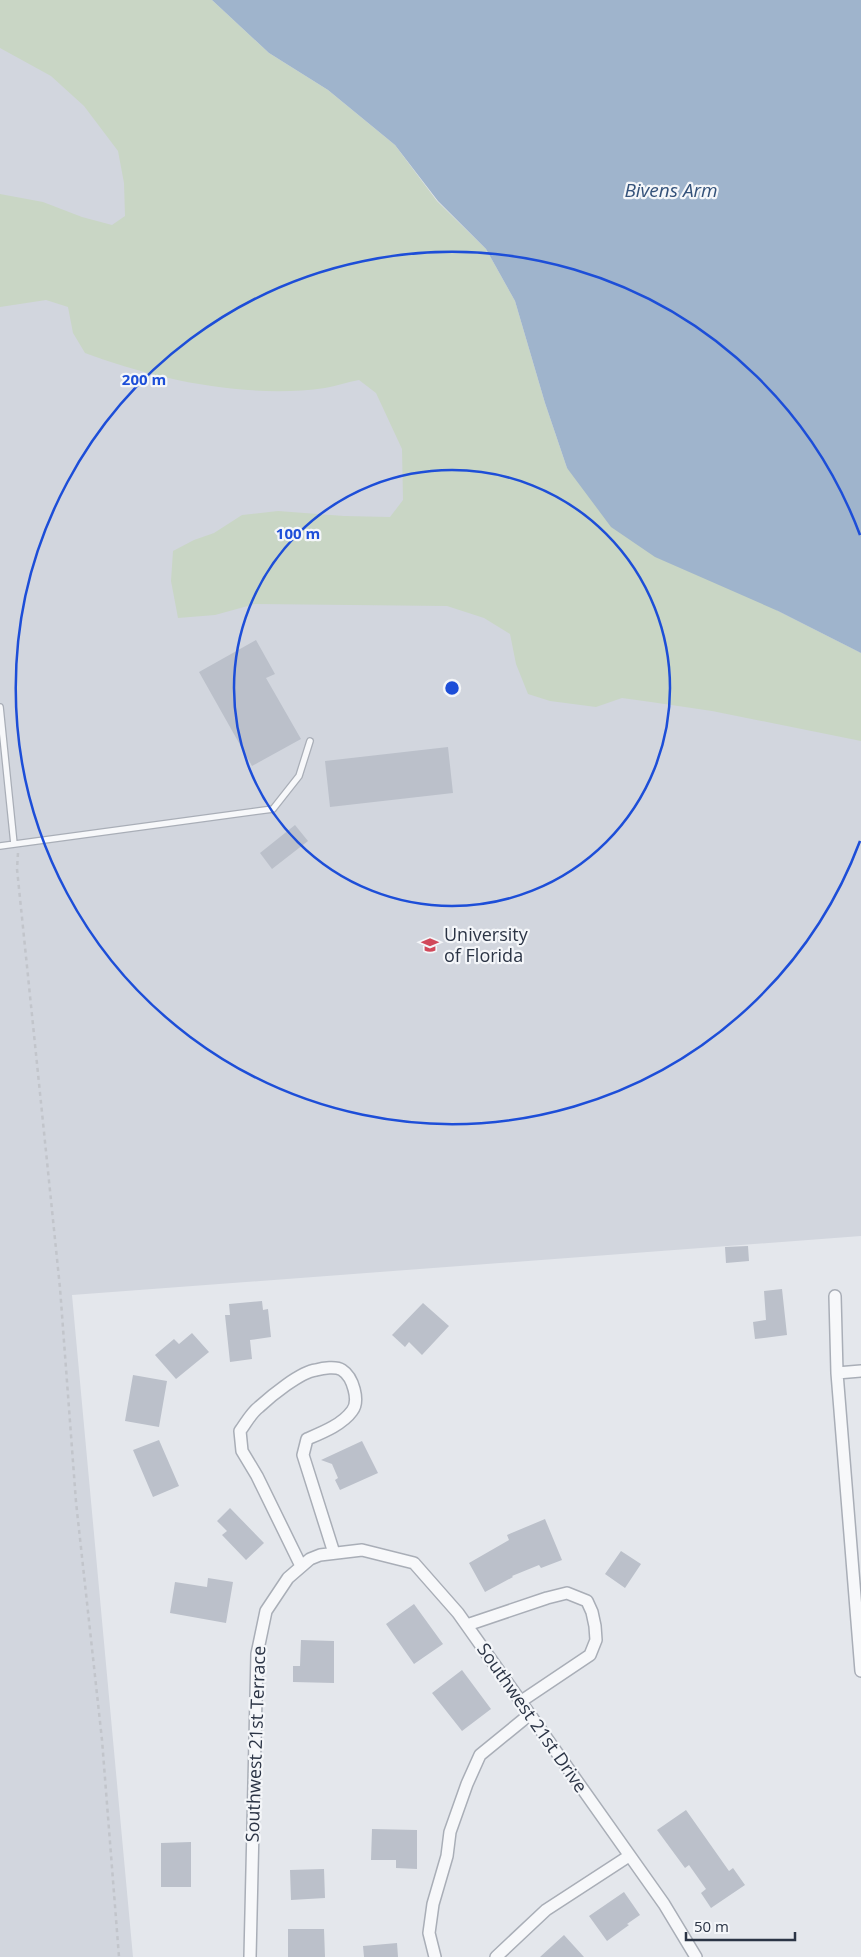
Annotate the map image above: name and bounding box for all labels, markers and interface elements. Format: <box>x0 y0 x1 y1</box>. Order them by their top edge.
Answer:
water label: Bivens Arm <box>624 177 718 203</box>
text: 200 m <box>122 369 166 389</box>
text: 100 m <box>276 523 320 543</box>
centre of rings <box>443 679 461 697</box>
place label: University of Florida <box>444 922 529 967</box>
school or university icon: University of Florida <box>420 935 440 955</box>
street label: Southwest 21st Drive <box>472 1638 593 1797</box>
street label: Southwest 21st Terrace <box>240 1645 270 1843</box>
scale bar <box>686 1910 795 1942</box>
text: 50 m <box>694 1916 729 1936</box>

